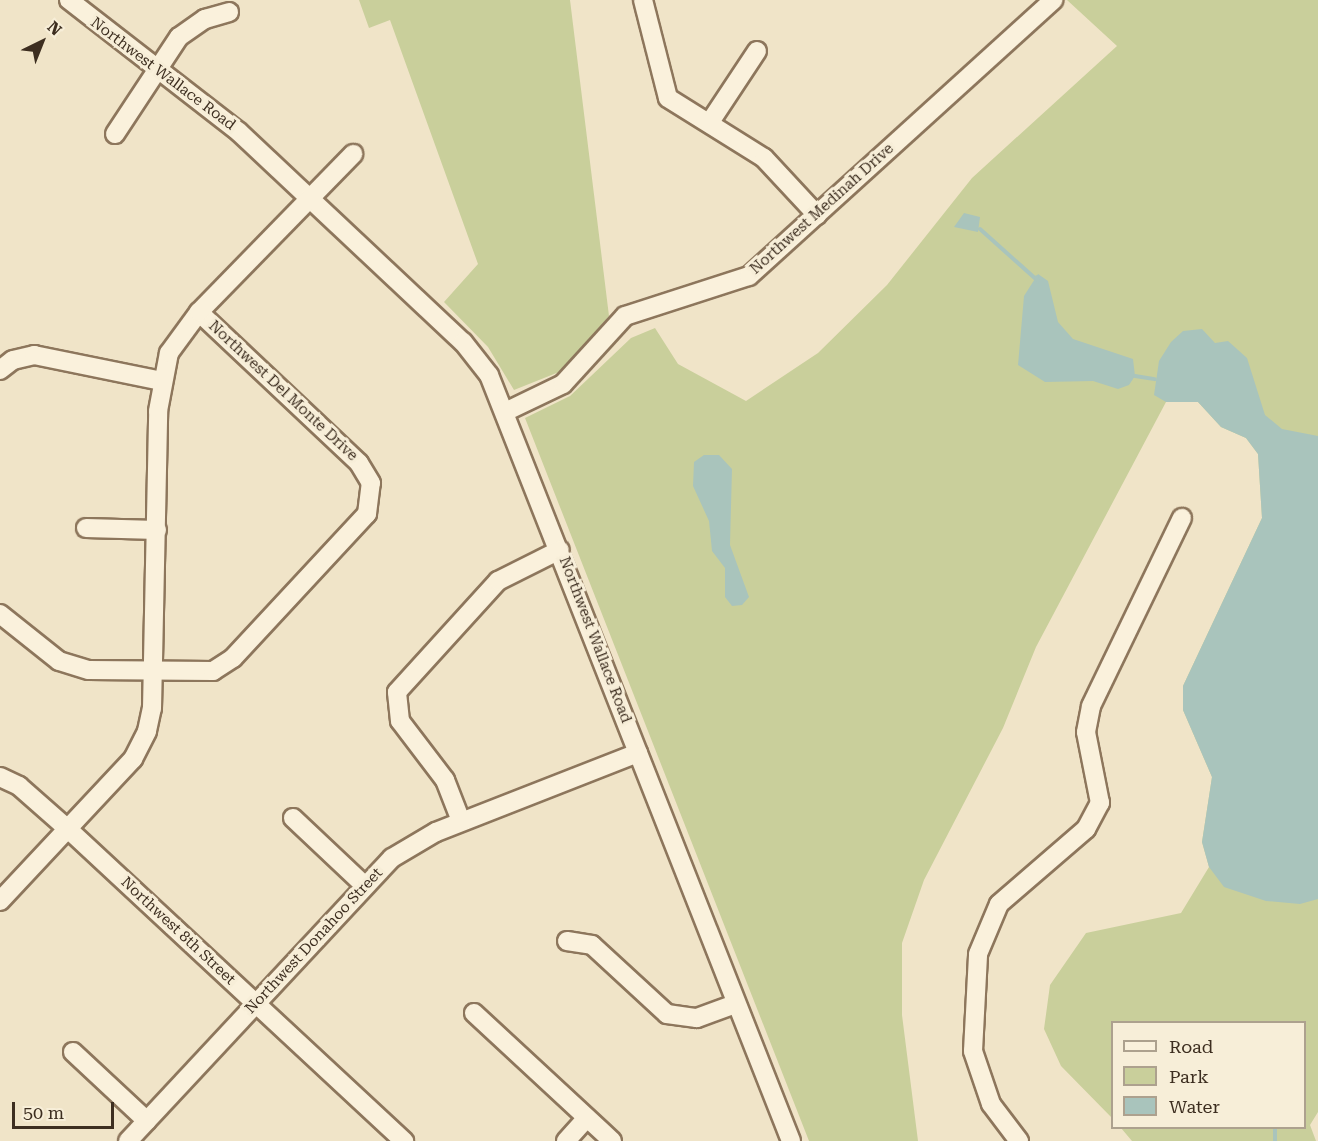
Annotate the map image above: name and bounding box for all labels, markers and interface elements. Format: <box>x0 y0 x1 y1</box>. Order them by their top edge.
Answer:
north arrow <box>12 12 72 72</box>
street label: Northwest Wallace Road <box>87 14 239 134</box>
text: N <box>44 17 66 40</box>
street label: Northwest Medinah Drive <box>747 140 897 278</box>
street label: Northwest Del Monte Drive <box>205 317 361 465</box>
street label: Northwest Wallace Road <box>555 554 635 726</box>
street label: Northwest Donahoo Street <box>242 864 386 1018</box>
street label: Northwest 8th Street <box>117 873 239 989</box>
legend <box>1111 1021 1306 1129</box>
text: Road <box>1169 1036 1213 1057</box>
text: Park <box>1169 1066 1209 1087</box>
scale bar <box>15 1090 117 1128</box>
text: Water <box>1169 1096 1220 1117</box>
text: 50 m <box>23 1102 64 1123</box>

